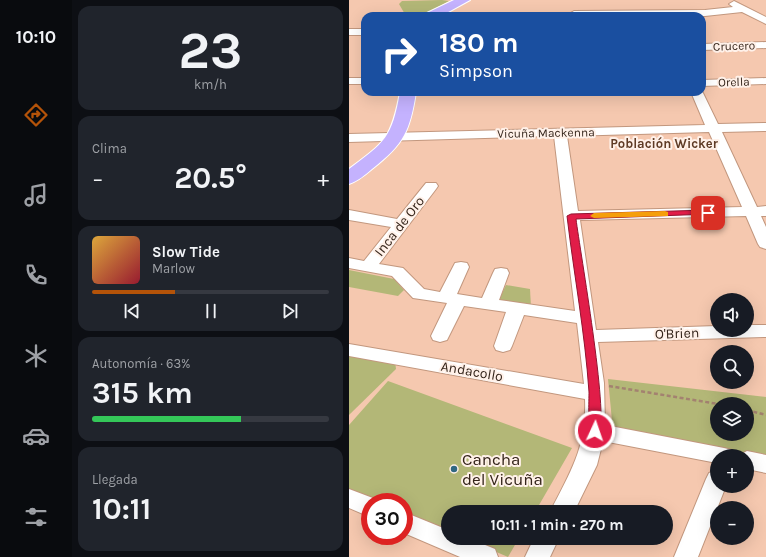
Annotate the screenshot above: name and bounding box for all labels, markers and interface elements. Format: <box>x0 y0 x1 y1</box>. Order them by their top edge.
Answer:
text: 23 <box>179 20 242 81</box>
text: 10:10 <box>16 26 56 48</box>
text: 180 m <box>439 26 518 59</box>
icon: right <box>373 28 425 80</box>
street label: Crucero <box>713 38 755 54</box>
text: Simpson <box>439 60 513 82</box>
street label: Orella <box>718 74 750 90</box>
text: km/h <box>194 77 227 92</box>
icon: directions <box>22 101 50 129</box>
street label: Vicuña Mackenna <box>497 125 595 141</box>
district label: Población Wicker <box>610 136 719 151</box>
text: Clima <box>92 141 127 156</box>
text: 20.5° <box>174 160 247 196</box>
text: − <box>92 166 104 192</box>
text: + <box>317 166 329 192</box>
icon: music <box>22 181 50 209</box>
street label: Inca de Oro <box>371 193 428 260</box>
pin <box>691 196 725 230</box>
icon: arrive <box>697 202 719 224</box>
text: Slow Tide <box>152 243 220 261</box>
icon: phone <box>22 261 50 289</box>
text: Marlow <box>152 261 195 276</box>
map controls <box>710 293 754 545</box>
button: sound <box>710 293 754 337</box>
icon: previous <box>121 300 143 322</box>
icon: pause <box>200 300 222 322</box>
icon: next <box>279 300 301 322</box>
street label: O'Brien <box>654 324 700 343</box>
icon: climate <box>22 342 50 370</box>
button: search <box>710 345 754 389</box>
text: Autonomía · 63% <box>92 356 191 371</box>
street label: Andacollo <box>439 358 504 385</box>
text: 315 km <box>92 375 193 411</box>
button: layers <box>710 397 754 441</box>
position arrow <box>574 410 616 452</box>
icon: car <box>22 422 50 450</box>
place label: Cancha del Vicuña <box>462 449 543 489</box>
button: + <box>710 449 754 493</box>
marker: Cancha del Vicuña <box>449 464 459 474</box>
text: Llegada <box>92 472 138 487</box>
text: 10:11 <box>92 491 151 527</box>
speed limit sign: 30 <box>361 493 413 545</box>
button: − <box>710 501 754 545</box>
icon: filters <box>22 503 50 531</box>
text: 10:11 · 1 min · 270 m <box>491 516 623 534</box>

